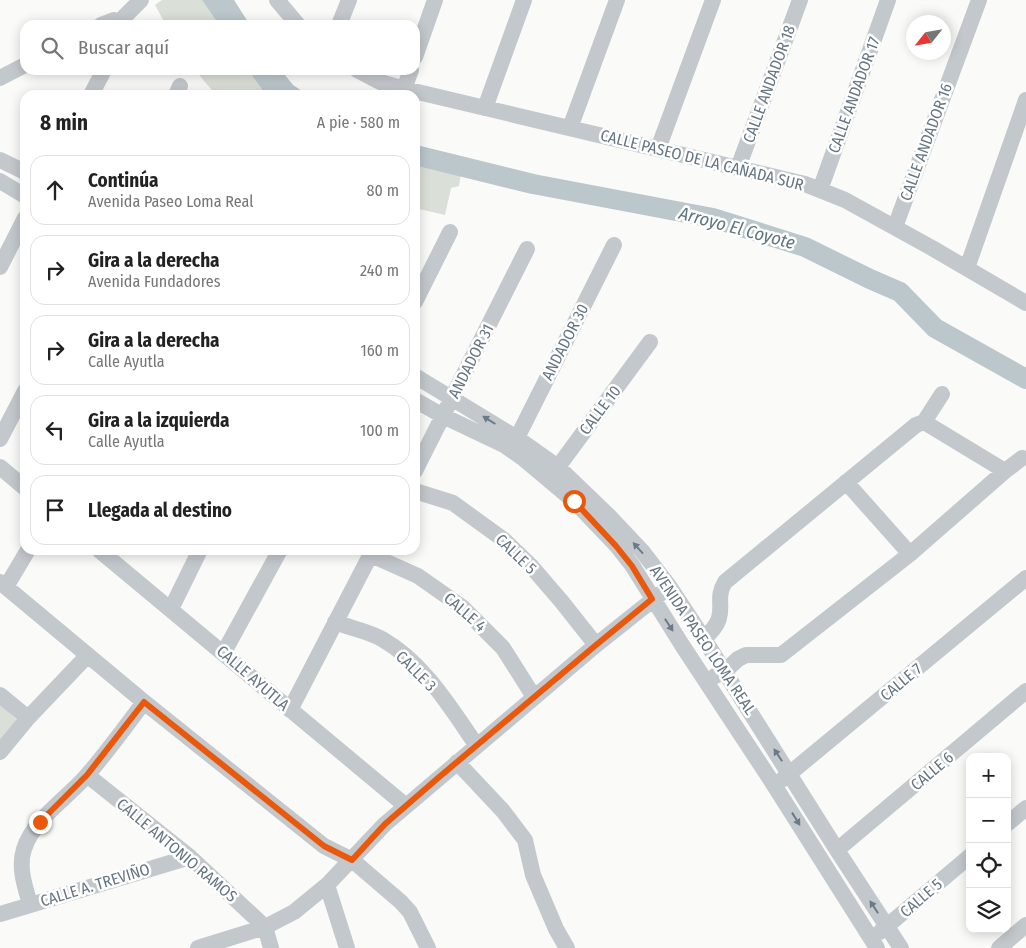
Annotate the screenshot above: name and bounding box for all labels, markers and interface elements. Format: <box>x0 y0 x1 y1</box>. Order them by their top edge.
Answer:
north arrow <box>906 15 951 60</box>
search box <box>20 20 420 75</box>
street label: CALLE ANDADOR 18 <box>739 23 799 145</box>
icon: search <box>38 34 66 62</box>
street label: CALLE ANDADOR 17 <box>824 34 884 156</box>
text: Buscar aquí <box>78 36 169 59</box>
street label: CALLE ANDADOR 16 <box>896 81 956 203</box>
text: 8 min <box>40 110 88 136</box>
text: A pie · 580 m <box>317 113 400 132</box>
street label: CALLE PASEO DE LA CAÑADA SUR <box>598 126 806 195</box>
text: Continúa <box>88 169 159 192</box>
icon: ahead <box>41 176 69 204</box>
text: 80 m <box>367 181 399 200</box>
text: Avenida Paseo Loma Real <box>88 192 253 211</box>
water label: Arroyo El Coyote <box>676 202 798 254</box>
text: Gira a la derecha <box>88 249 220 272</box>
icon: right <box>41 256 69 284</box>
text: 240 m <box>360 261 399 280</box>
text: Avenida Fundadores <box>88 272 221 291</box>
street label: ANDADOR 30 <box>538 301 592 383</box>
street label: ANDADOR 31 <box>444 321 498 401</box>
text: Gira a la derecha <box>88 329 220 352</box>
icon: right <box>41 336 69 364</box>
text: 160 m <box>360 341 399 360</box>
text: Calle Ayutla <box>88 352 165 371</box>
street label: CALLE 10 <box>575 382 625 438</box>
text: Gira a la izquierda <box>88 409 230 432</box>
icon: left <box>41 416 69 444</box>
one-way arrow <box>483 416 496 425</box>
text: 100 m <box>360 421 399 440</box>
text: Calle Ayutla <box>88 432 165 451</box>
route start <box>563 490 586 513</box>
icon: arrive <box>41 496 69 524</box>
text: Llegada al destino <box>88 499 232 522</box>
street label: CALLE 5 <box>492 530 540 578</box>
one-way arrow <box>633 541 644 554</box>
street label: AVENIDA PASEO LOMA REAL <box>646 562 760 718</box>
street label: CALLE 4 <box>440 589 490 636</box>
one-way arrow <box>664 618 674 632</box>
street label: CALLE AYUTLA <box>213 641 294 715</box>
street label: CALLE 3 <box>392 647 440 695</box>
street label: CALLE 7 <box>876 659 926 705</box>
one-way arrow <box>774 748 783 761</box>
street label: CALLE 6 <box>907 748 957 794</box>
map controls <box>966 753 1011 933</box>
button: + <box>966 753 1011 798</box>
street label: CALLE ANTONIO RAMOS <box>113 794 241 906</box>
button: − <box>966 798 1011 843</box>
route end <box>29 811 52 834</box>
one-way arrow <box>792 813 801 826</box>
button: locate <box>966 843 1011 888</box>
street label: CALLE A. TREVIÑO <box>38 859 152 911</box>
street label: CALLE 5 <box>896 875 946 921</box>
button: layers <box>966 888 1011 933</box>
one-way arrow <box>869 900 879 914</box>

